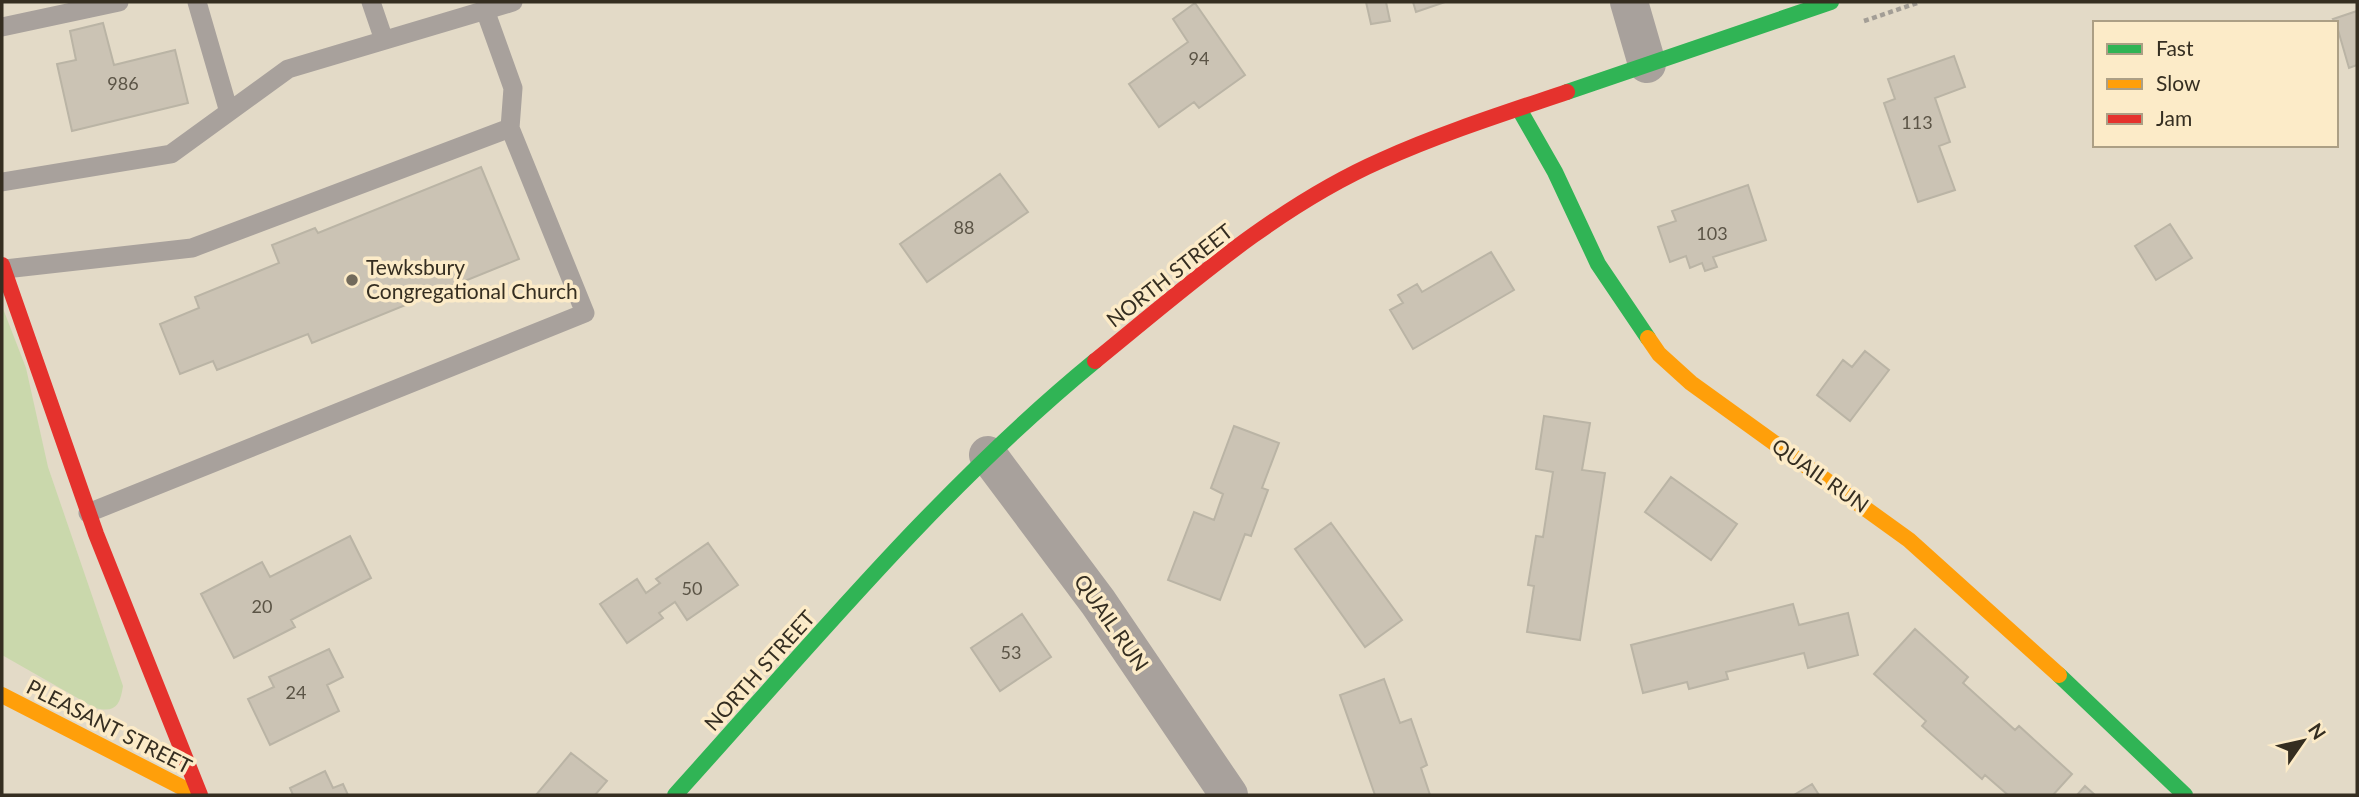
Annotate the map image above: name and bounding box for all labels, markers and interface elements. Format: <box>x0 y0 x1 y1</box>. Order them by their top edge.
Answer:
legend <box>2093 21 2338 147</box>
text: Fast <box>2156 35 2194 60</box>
house number: 94 <box>1189 47 1209 69</box>
text: Slow <box>2156 70 2201 95</box>
house number: 986 <box>107 72 139 94</box>
text: Jam <box>2156 105 2192 130</box>
house number: 113 <box>1901 111 1933 133</box>
house number: 88 <box>954 216 974 238</box>
street label: NORTH STREET <box>1101 218 1237 332</box>
house number: 103 <box>1696 222 1728 244</box>
place label: Tewksbury Congregational Church <box>366 254 578 303</box>
marker: Tewksbury Congregational Church <box>344 272 360 288</box>
street label: QUAIL RUN <box>1768 432 1874 517</box>
street label: QUAIL RUN <box>1070 569 1155 675</box>
house number: 50 <box>682 577 702 599</box>
house number: 20 <box>252 595 272 617</box>
street label: NORTH STREET <box>698 604 820 735</box>
house number: 53 <box>1001 641 1021 663</box>
street label: PLEASANT STREET <box>23 673 197 778</box>
house number: 24 <box>286 681 306 703</box>
north arrow <box>2268 706 2338 776</box>
text: N <box>2304 719 2331 744</box>

